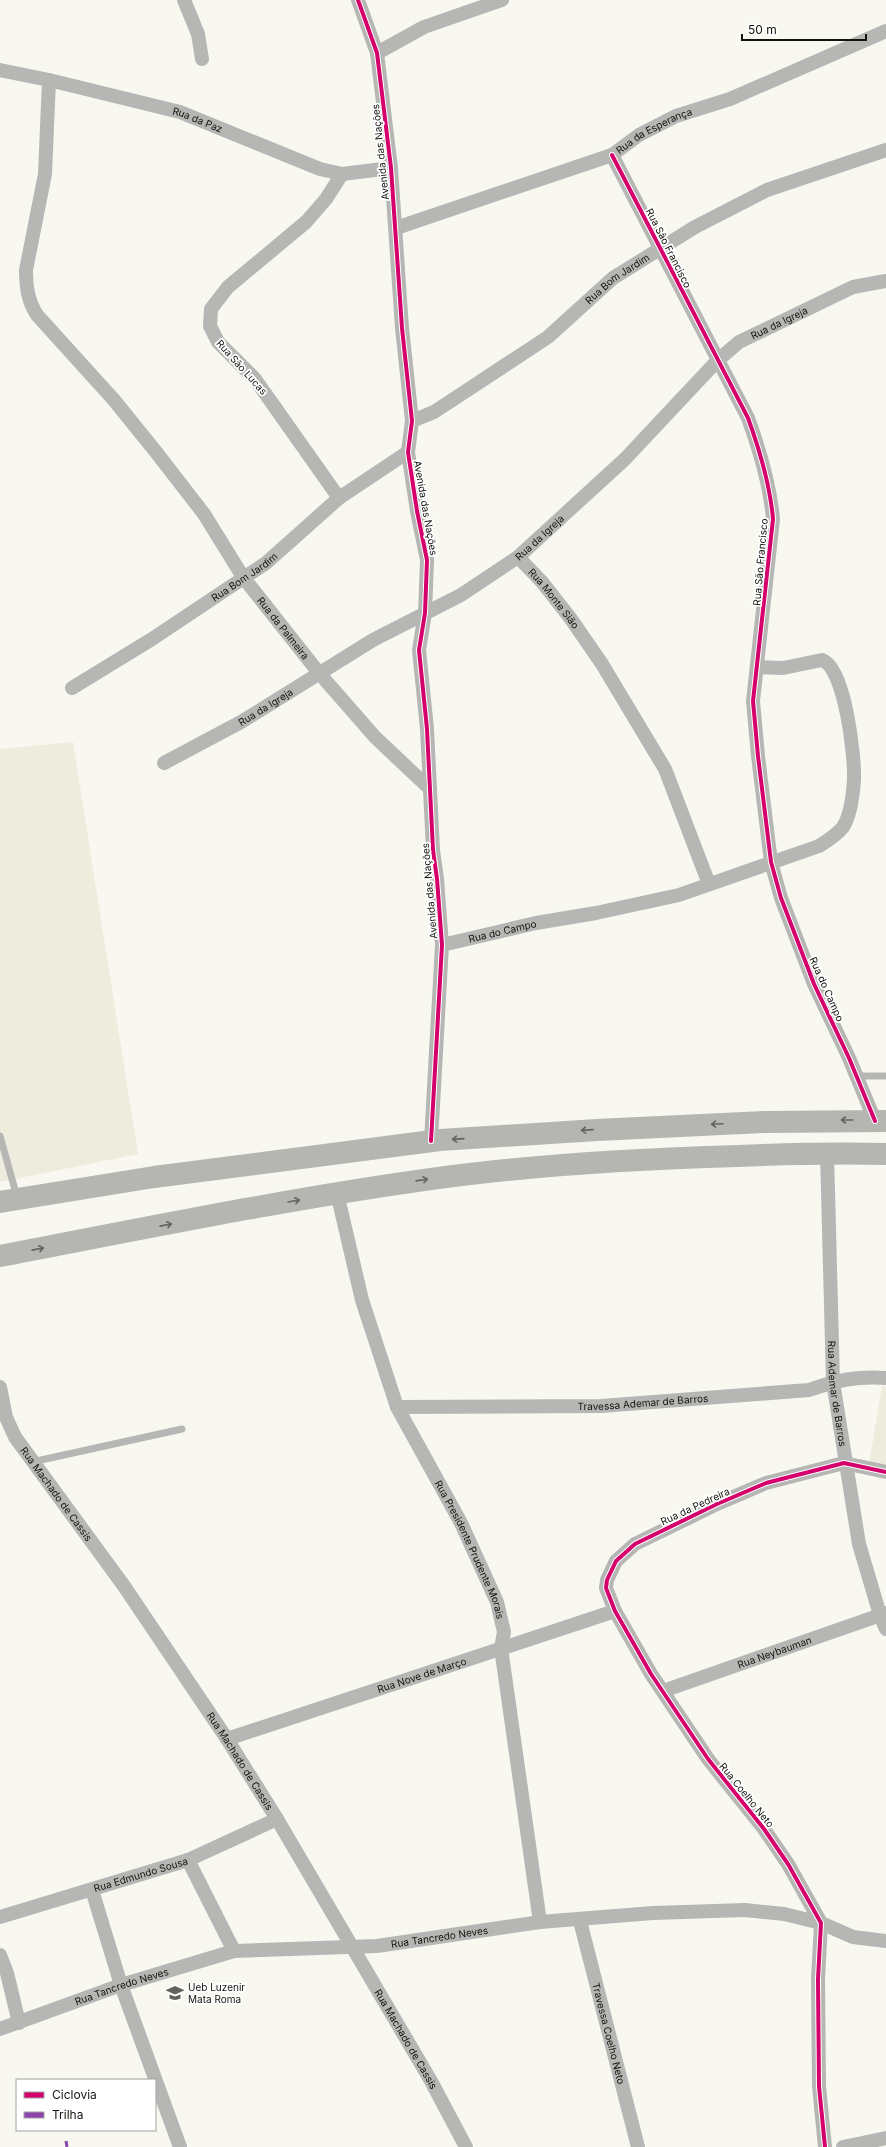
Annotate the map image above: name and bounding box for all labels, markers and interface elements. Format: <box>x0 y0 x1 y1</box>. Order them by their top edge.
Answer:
scale bar <box>742 16 866 42</box>
text: 50 m <box>748 22 777 37</box>
street label: Rua da Paz <box>171 104 224 135</box>
street label: Avenida das Nações <box>369 104 391 200</box>
street label: Rua da Esperança <box>613 105 694 156</box>
street label: Rua São Francisco <box>644 206 694 290</box>
street label: Rua Bom Jardim <box>583 251 651 306</box>
street label: Rua da Igreja <box>749 304 809 341</box>
street label: Rua São Lucas <box>214 337 270 397</box>
street label: Avenida das Nações <box>412 460 440 556</box>
street label: Rua da Igreja <box>513 512 566 563</box>
street label: Rua São Francisco <box>750 518 770 606</box>
street label: Rua Bom Jardim <box>209 550 280 604</box>
street label: Rua Monte Sião <box>526 566 582 631</box>
street label: Rua da Palmeira <box>255 594 312 662</box>
street label: Rua da Igreja <box>236 685 295 728</box>
street label: Avenida das Nações <box>419 843 439 939</box>
street label: Rua do Campo <box>467 917 538 945</box>
street label: Rua do Campo <box>807 955 847 1023</box>
one-way arrow <box>841 1117 854 1124</box>
one-way arrow <box>711 1120 724 1128</box>
one-way arrow <box>581 1127 594 1134</box>
one-way arrow <box>452 1136 465 1143</box>
one-way arrow <box>415 1176 428 1184</box>
one-way arrow <box>287 1196 300 1204</box>
one-way arrow <box>159 1220 172 1228</box>
one-way arrow <box>31 1245 44 1253</box>
street label: Rua Ademar de Barros <box>826 1341 849 1447</box>
street label: Travessa Ademar de Barros <box>577 1392 709 1412</box>
street label: Rua Machado de Cassis <box>18 1444 95 1543</box>
street label: Rua Presidente Prudente Morais <box>433 1478 507 1620</box>
street label: Rua da Pedreira <box>659 1485 731 1527</box>
street label: Rua Neybauman <box>736 1634 813 1671</box>
street label: Rua Nove de Março <box>376 1655 468 1695</box>
street label: Rua Machado de Cassis <box>204 1710 276 1812</box>
street label: Rua Coelho Neto <box>717 1760 777 1830</box>
street label: Rua Edmundo Sousa <box>92 1854 189 1894</box>
street label: Rua Tancredo Neves <box>390 1924 489 1950</box>
street label: Rua Tancredo Neves <box>73 1965 170 2007</box>
place label: Ueb Luzenir Mata Roma <box>188 1981 245 2005</box>
street label: Travessa Coelho Neto <box>590 1981 628 2085</box>
school or university icon: Ueb Luzenir Mata Roma <box>165 1983 185 2003</box>
street label: Rua Machado de Cassis <box>372 1987 440 2091</box>
legend <box>16 2079 156 2131</box>
text: Ciclovia <box>52 2087 97 2102</box>
text: Trilha <box>52 2107 83 2122</box>

